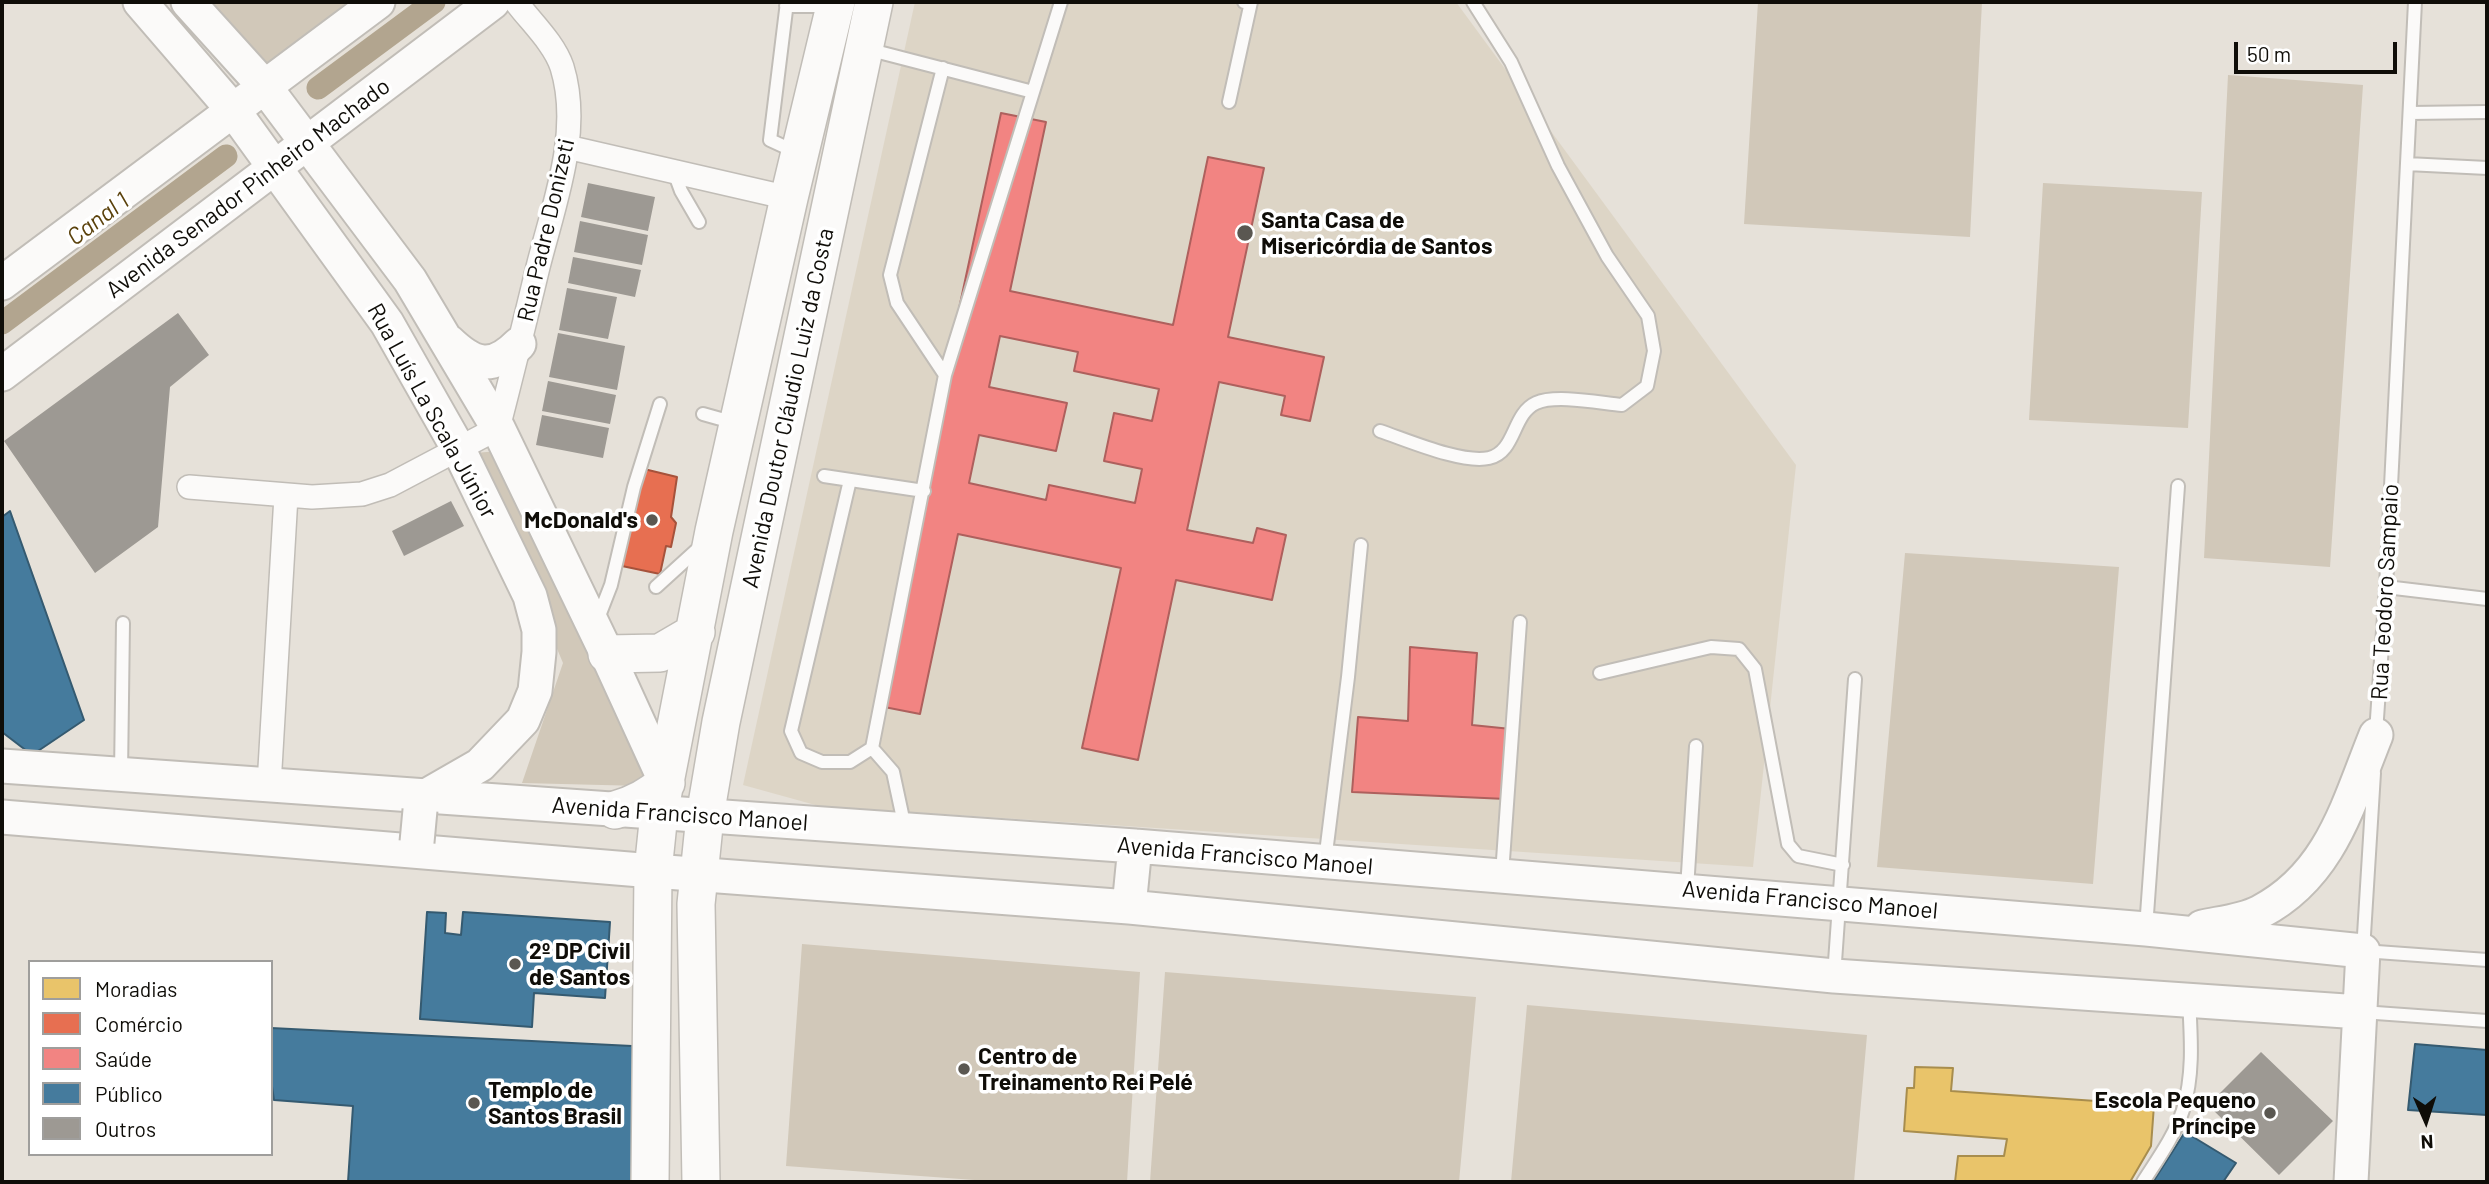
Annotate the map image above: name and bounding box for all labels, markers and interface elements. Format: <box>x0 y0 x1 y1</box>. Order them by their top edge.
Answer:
scale bar <box>2237 28 2400 72</box>
text: 50 m <box>2247 41 2291 66</box>
street label: Avenida Senador Pinheiro Machado <box>101 72 395 304</box>
street label: Rua Padre Donizeti <box>511 136 581 324</box>
water label: Canal 1 <box>61 186 135 252</box>
place label: Santa Casa de Misericórdia de Santos <box>1261 206 1492 260</box>
marker: Santa Casa de Misericórdia de Santos <box>1235 223 1255 243</box>
street label: Avenida Doutor Cláudio Luiz da Costa <box>736 225 840 591</box>
street label: Rua Luís La Scala Júnior <box>361 299 503 523</box>
street label: Rua Teodoro Sampaio <box>2366 483 2404 701</box>
place label: McDonald's <box>524 506 638 534</box>
marker: McDonald's <box>644 512 660 528</box>
street label: Avenida Francisco Manoel <box>551 791 809 837</box>
street label: Avenida Francisco Manoel <box>1116 831 1374 881</box>
street label: Avenida Francisco Manoel <box>1681 875 1939 925</box>
place label: 2º DP Civil de Santos <box>529 937 630 991</box>
marker: 2º DP Civil de Santos <box>507 956 523 972</box>
legend <box>28 960 273 1156</box>
text: Moradias <box>95 976 177 1001</box>
text: Comércio <box>95 1011 183 1036</box>
place label: Centro de Treinamento Rei Pelé <box>978 1042 1193 1096</box>
text: Saúde <box>95 1046 152 1071</box>
marker: Centro de Treinamento Rei Pelé <box>956 1061 972 1077</box>
place label: Templo de Santos Brasil <box>488 1076 622 1130</box>
text: Público <box>95 1081 163 1106</box>
place label: Escola Pequeno Príncipe <box>2095 1086 2256 1140</box>
north arrow <box>2391 1086 2461 1156</box>
marker: Templo de Santos Brasil <box>466 1095 482 1111</box>
marker: Escola Pequeno Príncipe <box>2262 1105 2278 1121</box>
text: Outros <box>95 1116 156 1141</box>
text: N <box>2420 1131 2434 1154</box>

